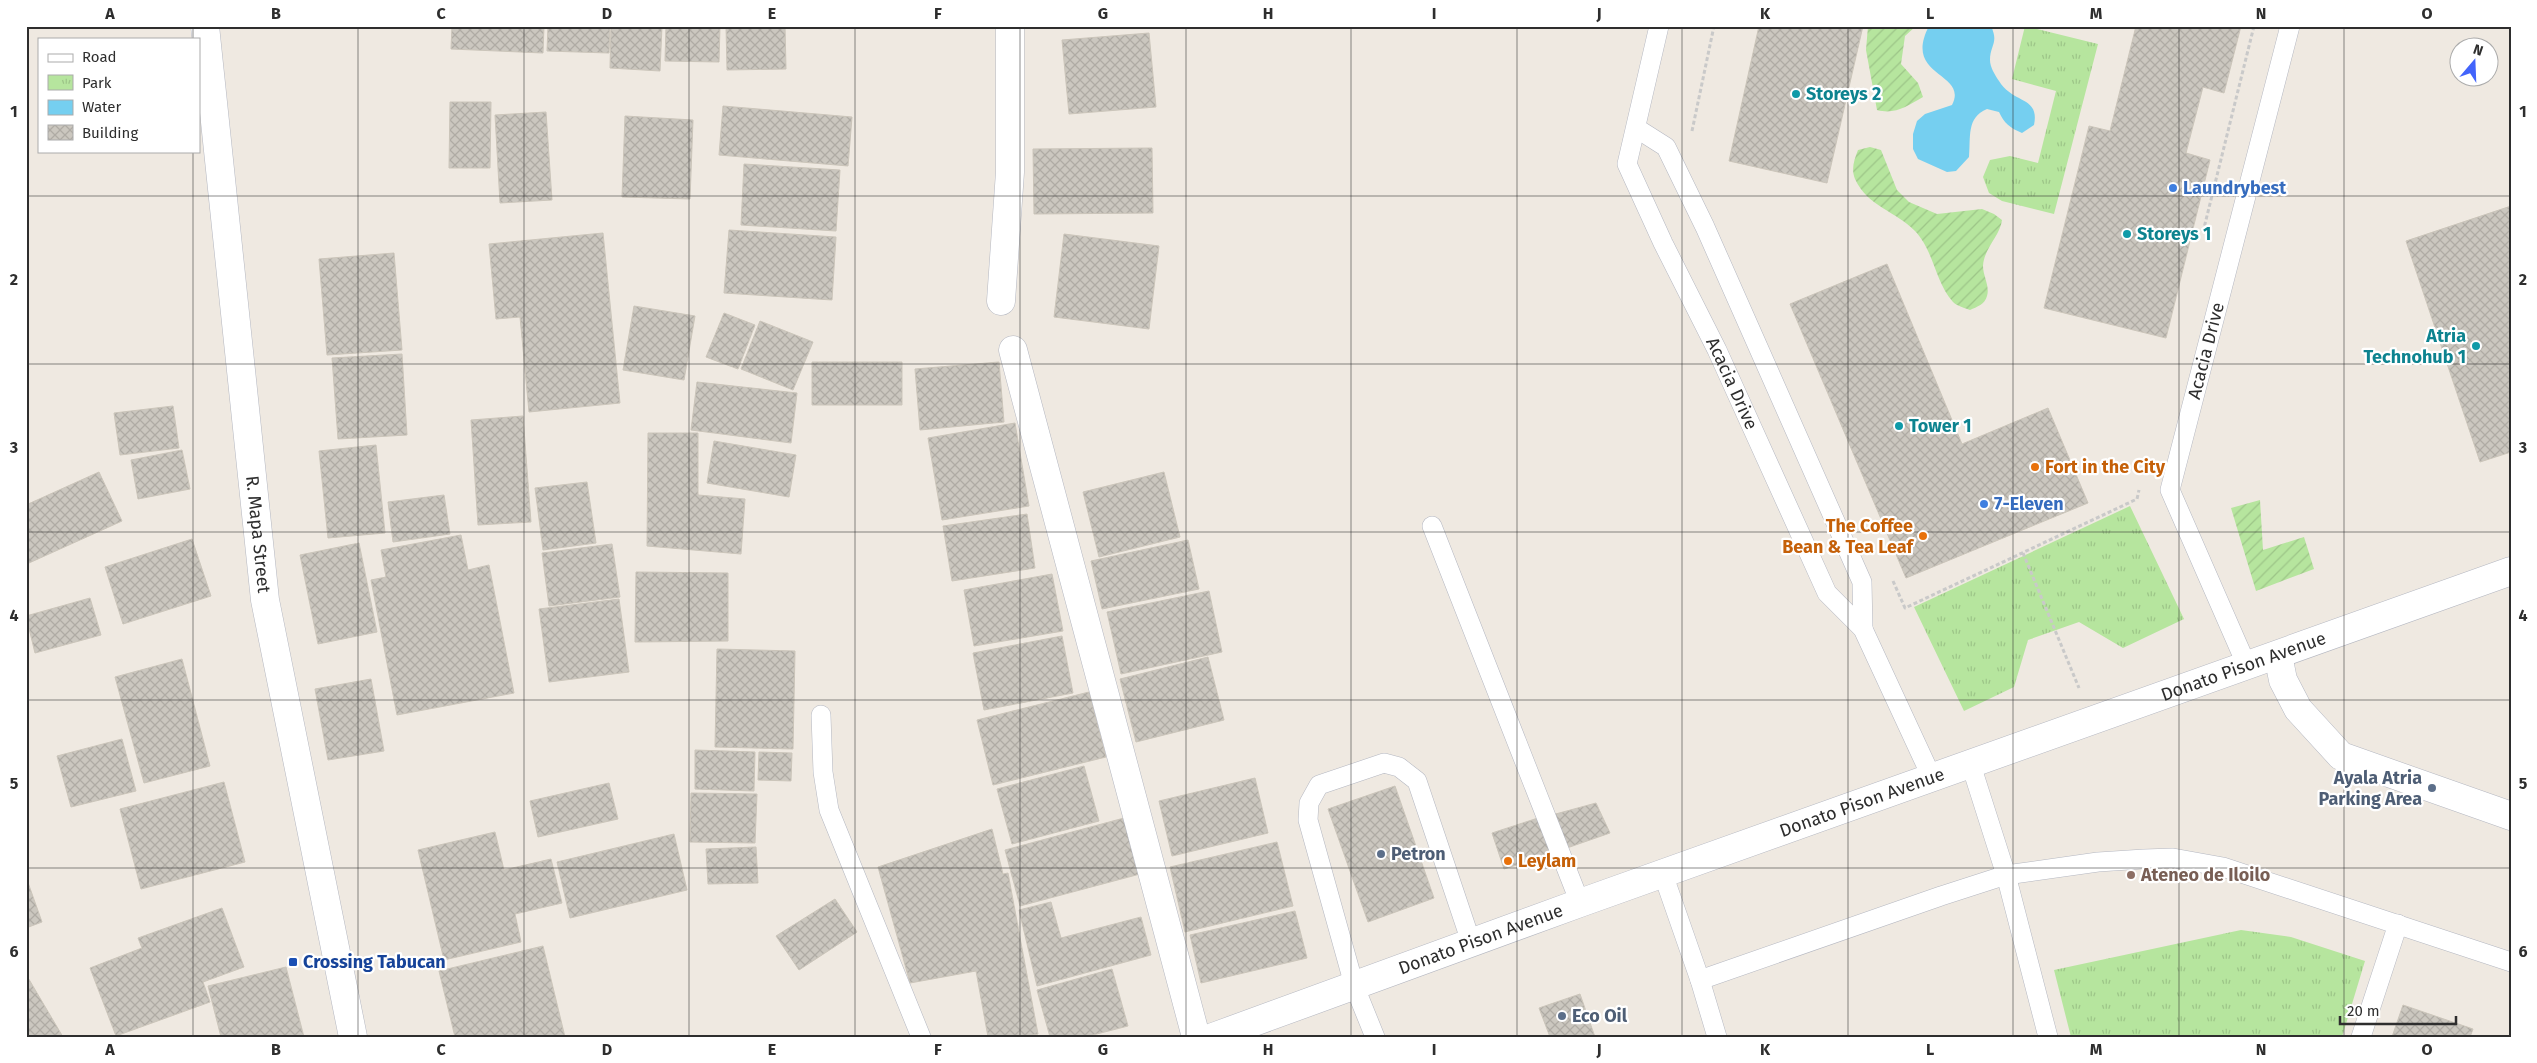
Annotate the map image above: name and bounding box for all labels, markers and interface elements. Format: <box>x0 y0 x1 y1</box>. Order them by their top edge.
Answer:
text: A <box>104 4 115 23</box>
text: B <box>271 4 281 23</box>
text: C <box>436 4 446 23</box>
text: D <box>602 4 612 23</box>
text: E <box>768 4 776 23</box>
text: F <box>934 4 942 23</box>
text: G <box>1098 4 1108 23</box>
text: H <box>1263 4 1273 23</box>
text: I <box>1432 4 1436 23</box>
text: J <box>1595 4 1602 23</box>
text: K <box>1760 4 1771 23</box>
text: L <box>1926 4 1934 23</box>
text: M <box>2090 4 2103 23</box>
text: N <box>2256 4 2266 23</box>
text: O <box>2421 4 2433 23</box>
legend <box>38 38 200 152</box>
north arrow <box>2450 38 2500 88</box>
text: N <box>2471 41 2485 60</box>
text: Road <box>82 48 117 66</box>
text: Park <box>82 74 112 92</box>
place label: Storeys 2 <box>1806 83 1881 105</box>
marker: Storeys 2 <box>1790 88 1802 100</box>
text: Water <box>82 98 121 116</box>
text: 1 <box>10 102 18 121</box>
text: 1 <box>2519 102 2527 121</box>
text: Building <box>82 124 138 142</box>
place label: Laundrybest <box>2183 177 2287 199</box>
marker: Laundrybest <box>2167 182 2179 194</box>
place label: Storeys 1 <box>2137 223 2211 245</box>
marker: Storeys 1 <box>2121 228 2133 240</box>
text: 2 <box>10 270 18 289</box>
text: 2 <box>2519 270 2527 289</box>
street label: Acacia Drive <box>2183 300 2229 401</box>
place label: Atria Technohub 1 <box>2363 325 2466 368</box>
street label: Acacia Drive <box>1701 334 1763 433</box>
marker: Atria Technohub 1 <box>2470 340 2482 352</box>
place label: Tower 1 <box>1909 415 1972 437</box>
marker: Tower 1 <box>1893 420 1905 432</box>
text: 3 <box>9 438 18 457</box>
text: 3 <box>2518 438 2527 457</box>
place label: Fort in the City <box>2045 456 2166 478</box>
marker: Fort in the City <box>2029 461 2041 473</box>
street label: R. Mapa Street <box>241 475 275 594</box>
place label: 7-Eleven <box>1994 493 2064 515</box>
marker: 7-Eleven <box>1978 498 1990 510</box>
place label: The Coffee Bean & Tea Leaf <box>1782 515 1915 558</box>
marker: The Coffee Bean & Tea Leaf <box>1917 530 1929 542</box>
text: 4 <box>9 606 19 625</box>
text: 4 <box>2518 606 2528 625</box>
street label: Donato Pison Avenue <box>2158 627 2329 706</box>
street label: Donato Pison Avenue <box>1776 763 1947 842</box>
place label: Ayala Atria Parking Area <box>2319 767 2422 810</box>
text: 5 <box>10 774 19 793</box>
text: 5 <box>2519 774 2528 793</box>
marker: Ayala Atria Parking Area <box>2426 782 2438 794</box>
place label: Petron <box>1391 843 1446 865</box>
marker: Petron <box>1375 848 1387 860</box>
place label: Leylam <box>1518 850 1576 872</box>
marker: Leylam <box>1502 855 1514 867</box>
place label: Ateneo de Iloilo <box>2140 864 2270 886</box>
marker: Ateneo de Iloilo <box>2125 869 2137 881</box>
street label: Donato Pison Avenue <box>1395 899 1566 979</box>
text: 6 <box>9 942 19 961</box>
text: 6 <box>2518 942 2528 961</box>
place label: Crossing Tabucan <box>303 951 446 973</box>
marker: Crossing Tabucan <box>287 956 299 968</box>
scale bar <box>2340 993 2456 1025</box>
text: 20 m <box>2347 1002 2380 1020</box>
place label: Eco Oil <box>1572 1005 1628 1027</box>
marker: Eco Oil <box>1556 1010 1568 1022</box>
text: A <box>104 1040 115 1059</box>
text: B <box>271 1040 281 1059</box>
text: C <box>436 1040 446 1059</box>
text: D <box>602 1040 612 1059</box>
text: E <box>768 1040 776 1059</box>
text: F <box>934 1040 942 1059</box>
text: G <box>1098 1040 1108 1059</box>
text: H <box>1263 1040 1273 1059</box>
text: I <box>1432 1040 1436 1059</box>
text: J <box>1595 1040 1602 1059</box>
text: K <box>1760 1040 1771 1059</box>
text: L <box>1926 1040 1934 1059</box>
text: M <box>2090 1040 2103 1059</box>
text: N <box>2256 1040 2266 1059</box>
text: O <box>2421 1040 2433 1059</box>

